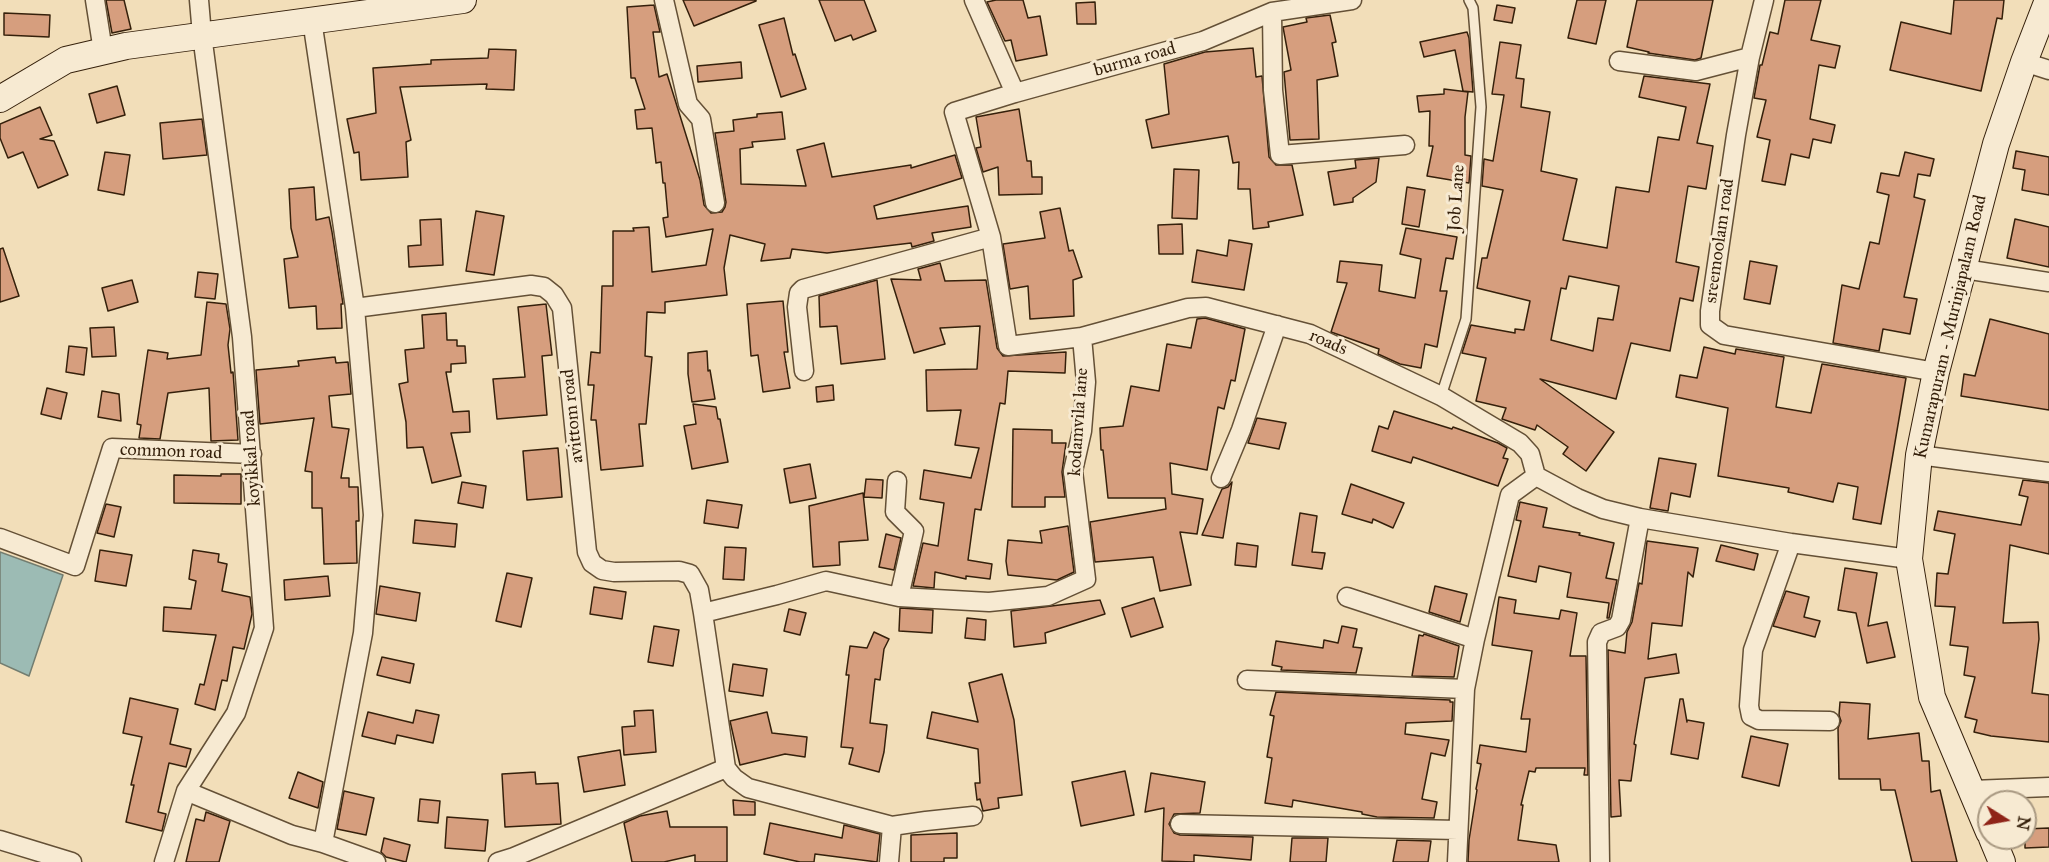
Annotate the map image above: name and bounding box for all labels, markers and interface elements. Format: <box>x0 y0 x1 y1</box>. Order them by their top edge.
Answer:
street label: burma road <box>1092 38 1178 82</box>
street label: Job Lane <box>1444 164 1470 232</box>
street label: sreemoolam road <box>1701 177 1739 305</box>
street label: Kumarapuram - Murinjapalam Road <box>1910 193 1992 461</box>
street label: roads <box>1306 325 1350 361</box>
street label: kodamvila lane <box>1064 367 1094 477</box>
street label: avittom road <box>557 368 589 464</box>
street label: koyikkal road <box>238 409 266 507</box>
street label: common road <box>120 439 222 465</box>
north arrow <box>1977 790 2037 850</box>
text: N <box>2013 815 2034 832</box>

